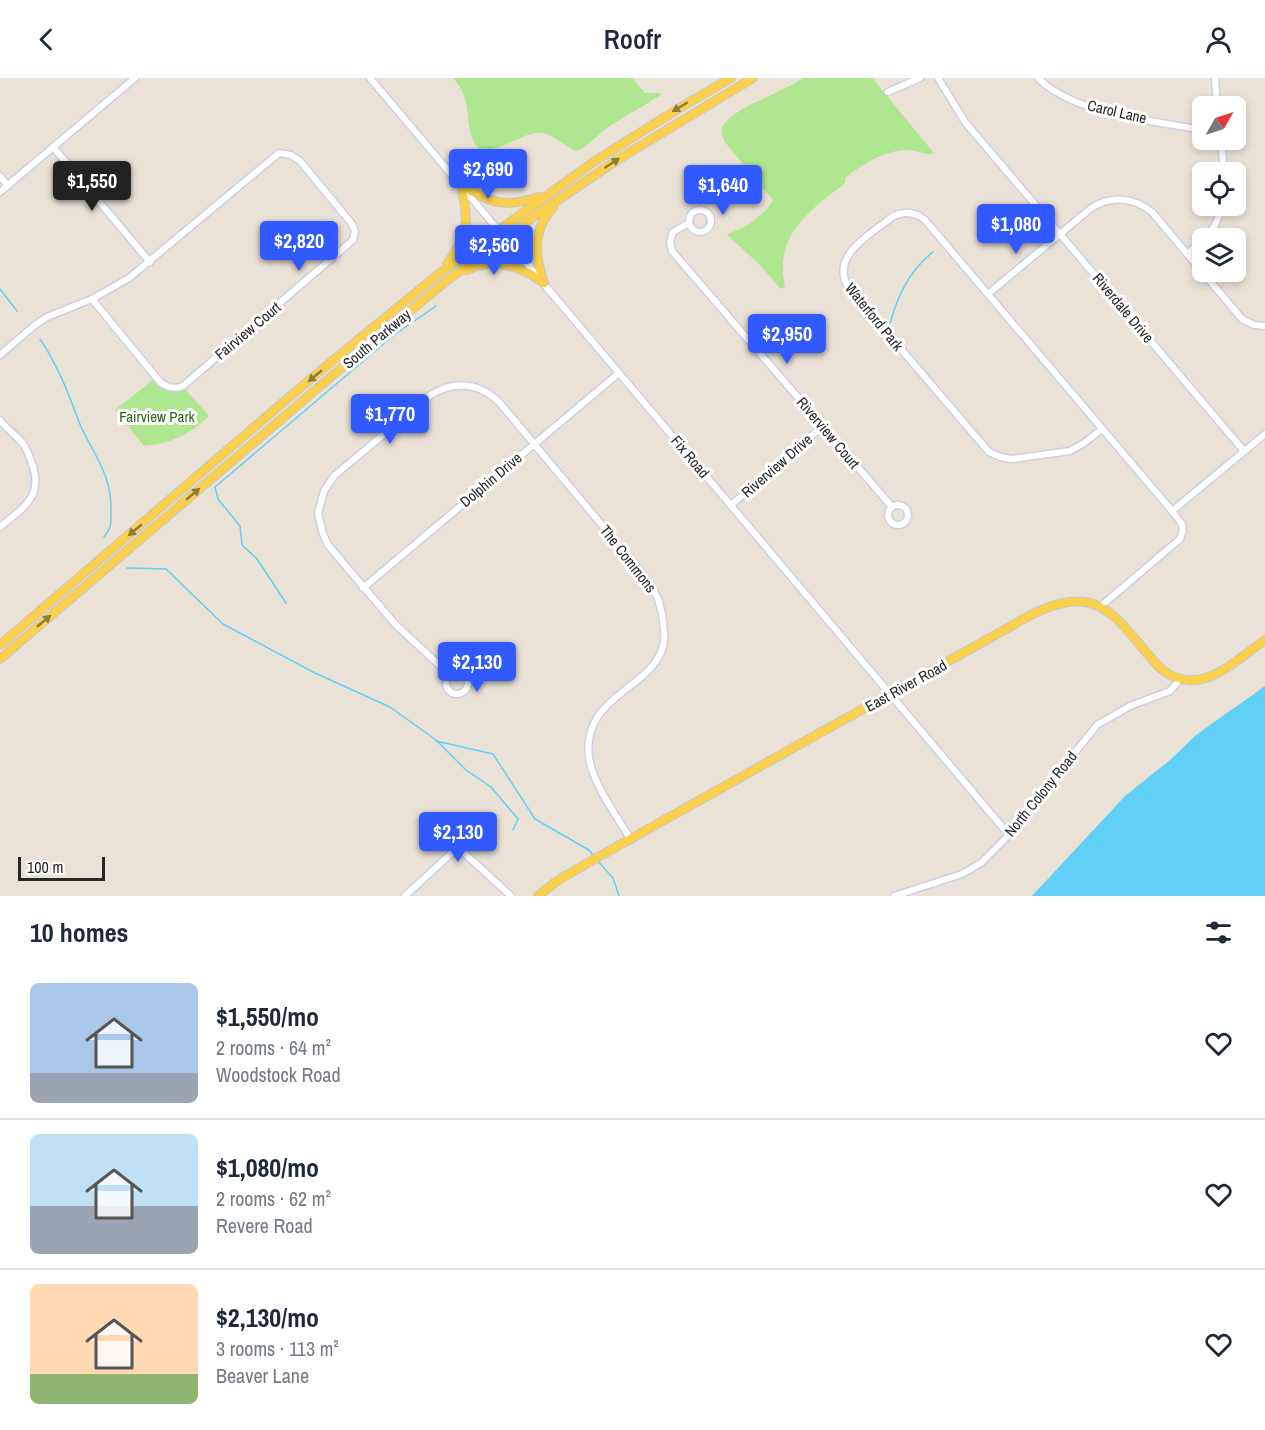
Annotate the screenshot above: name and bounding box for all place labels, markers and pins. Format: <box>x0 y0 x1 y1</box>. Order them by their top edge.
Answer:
pin: $2,690 <box>439 149 537 200</box>
pin: $1,550 <box>43 161 141 212</box>
pin: $1,640 <box>674 165 772 216</box>
pin: $1,080 <box>967 204 1065 255</box>
pin: $2,820 <box>250 221 348 272</box>
pin: $2,560 <box>445 225 543 276</box>
pin: $2,950 <box>738 314 836 365</box>
pin: $1,770 <box>341 394 439 445</box>
pin: $2,130 <box>428 642 526 693</box>
pin: $2,130 <box>409 812 507 863</box>

